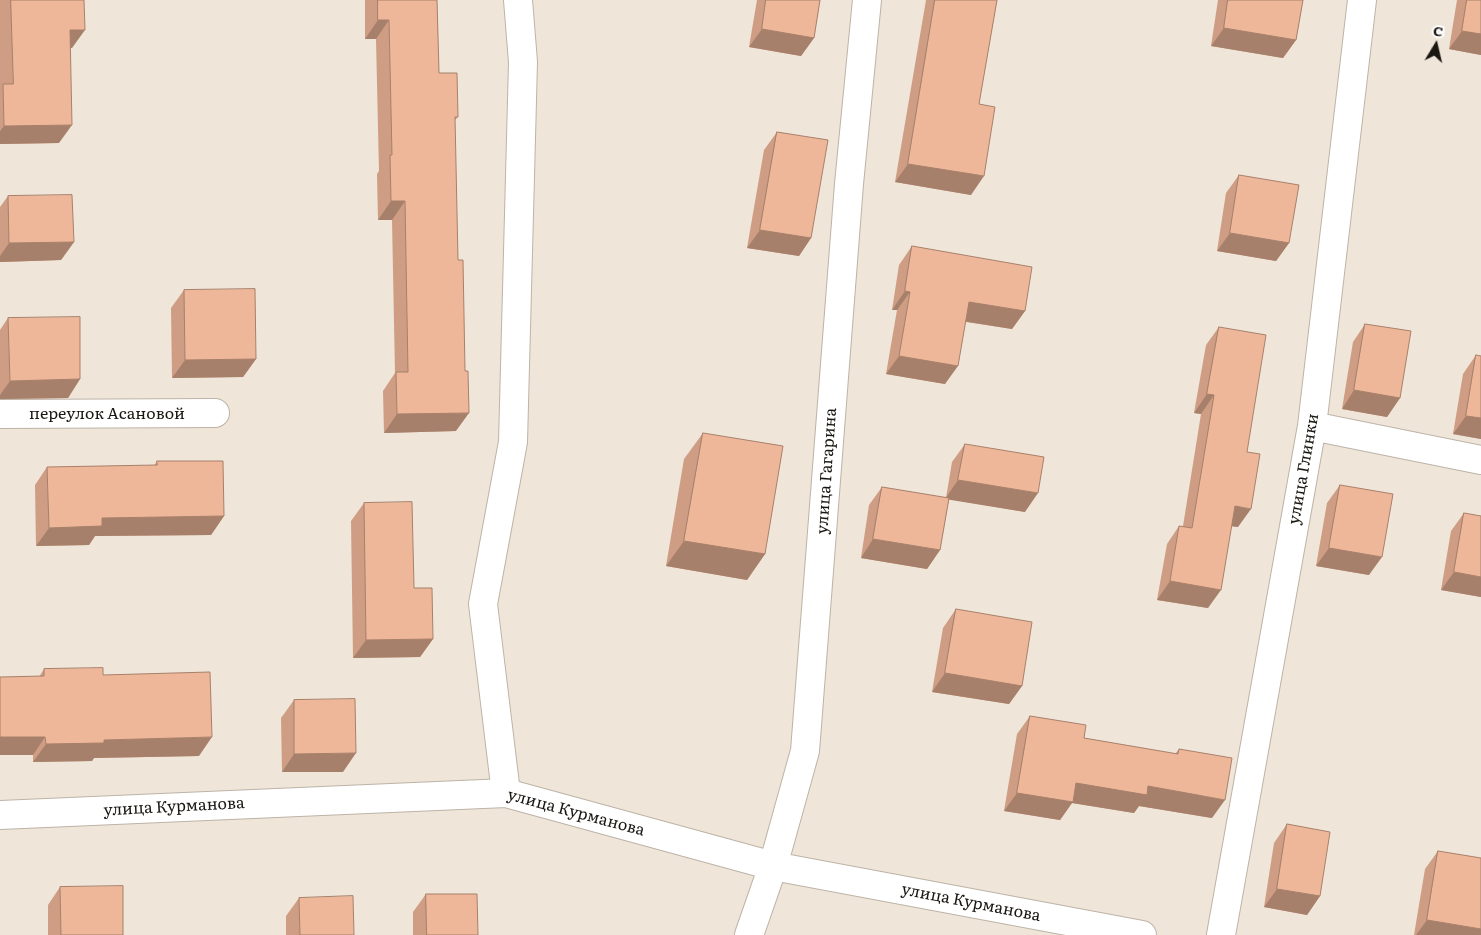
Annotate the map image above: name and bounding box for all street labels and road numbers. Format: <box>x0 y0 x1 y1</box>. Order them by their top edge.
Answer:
street label: переулок Асановой <box>29 404 185 424</box>
street label: улица Гагарина <box>813 407 841 535</box>
street label: улица Глинки <box>1285 412 1323 526</box>
street label: улица Курманова <box>505 785 647 841</box>
street label: улица Курманова <box>103 794 245 820</box>
street label: улица Курманова <box>900 880 1042 926</box>

